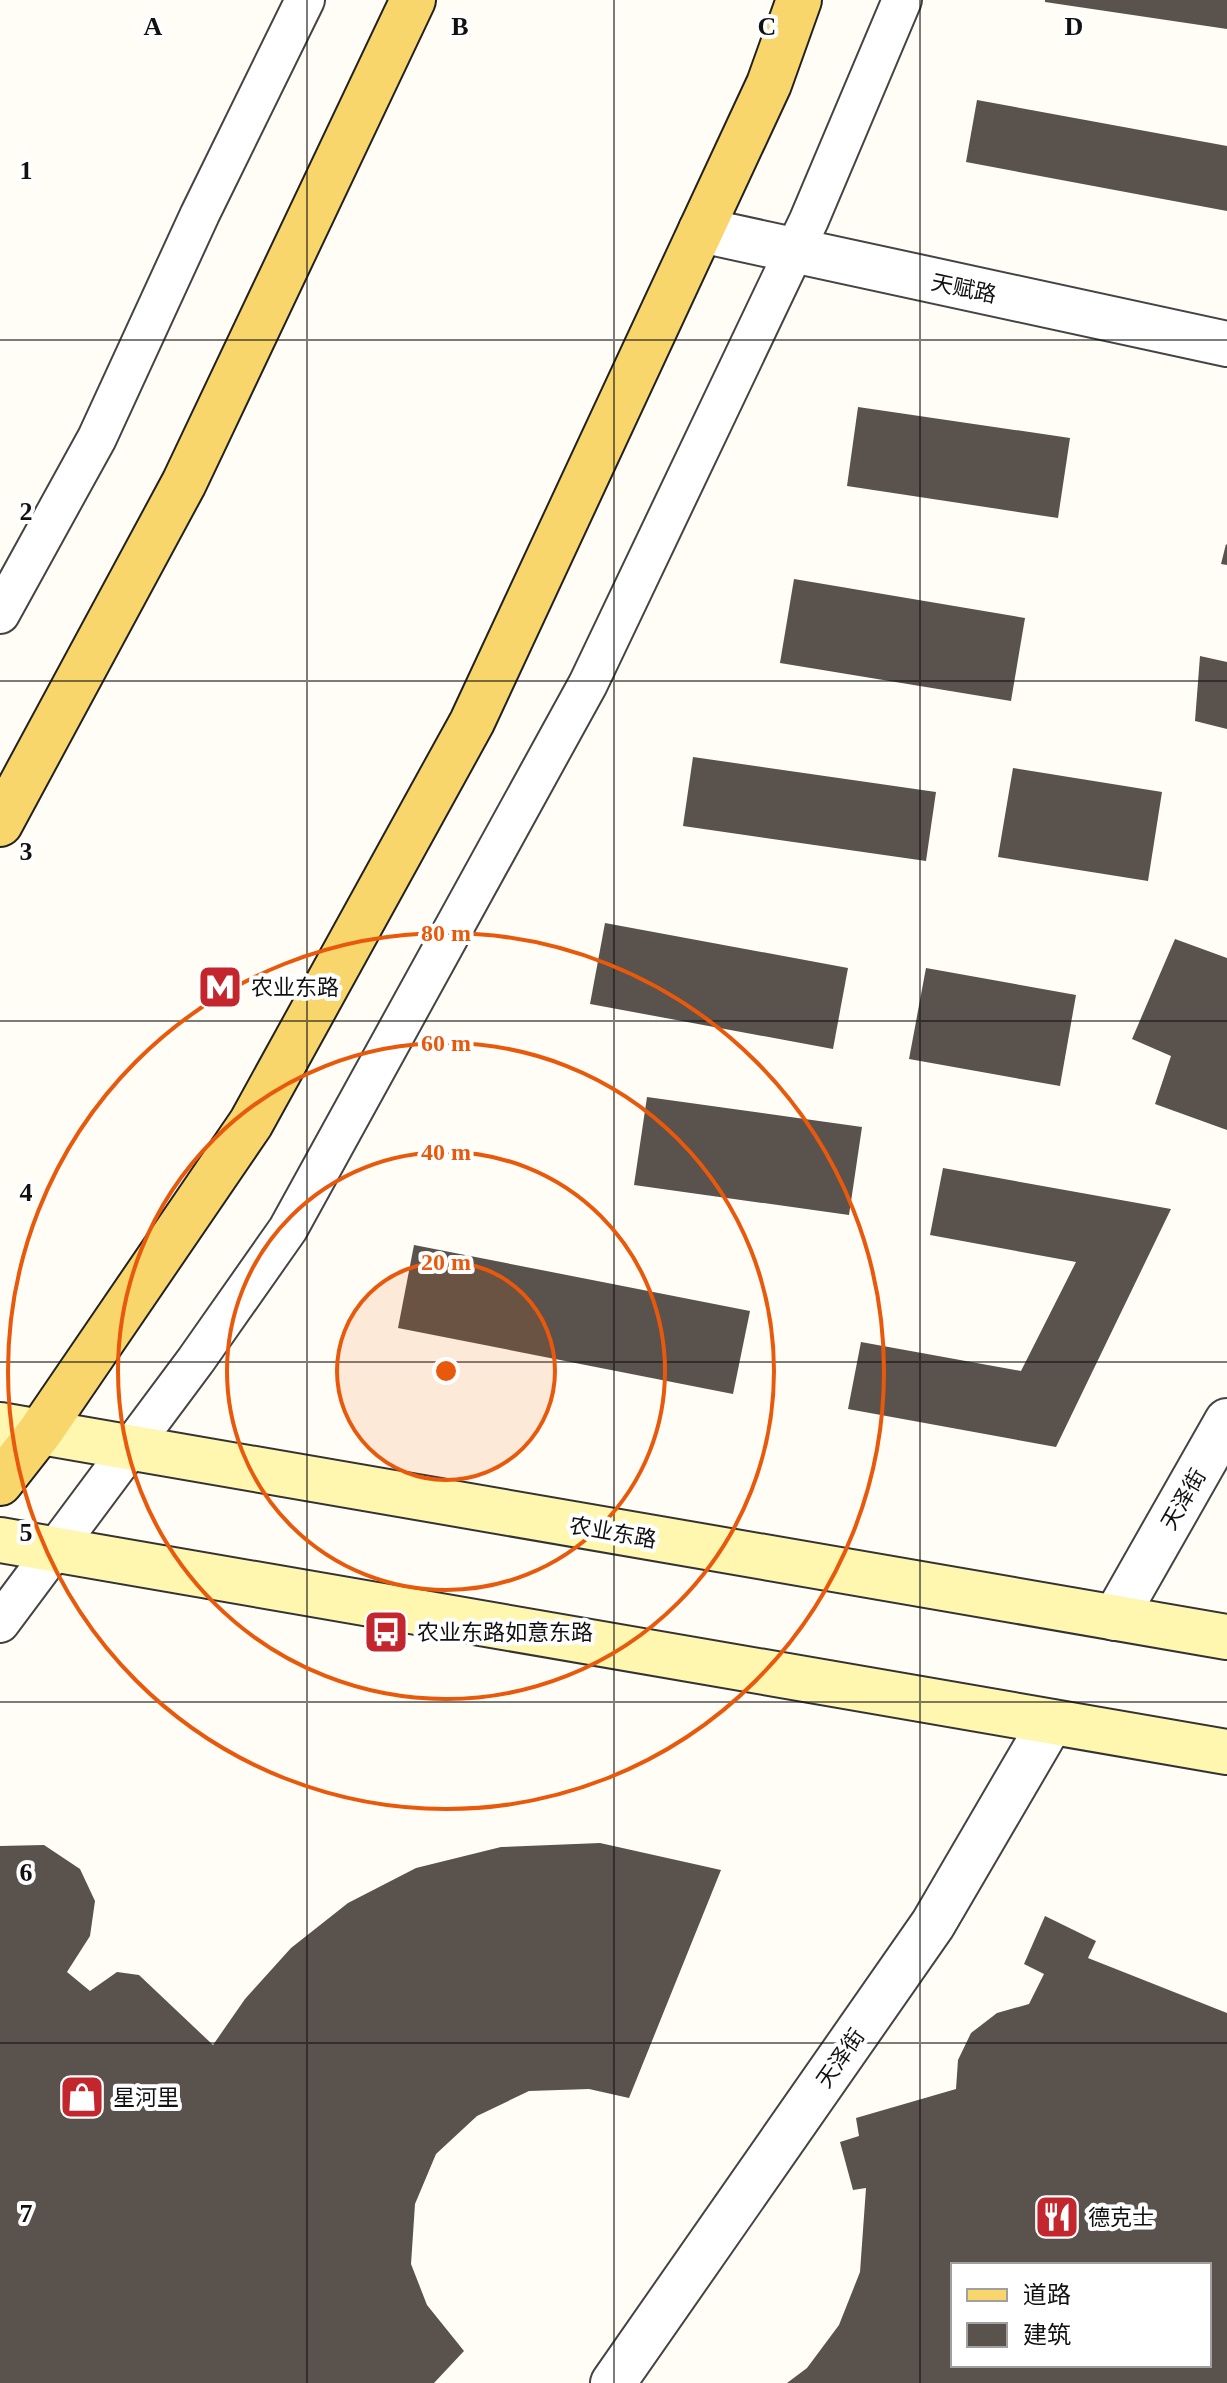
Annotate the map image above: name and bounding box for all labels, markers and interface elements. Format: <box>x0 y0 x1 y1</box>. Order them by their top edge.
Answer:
text: A <box>144 12 163 41</box>
text: B <box>451 12 469 41</box>
text: C <box>758 12 776 41</box>
text: D <box>1065 12 1083 41</box>
text: 1 <box>20 156 33 185</box>
street label: 天赋路 <box>929 269 999 308</box>
text: 2 <box>20 497 33 526</box>
text: 3 <box>20 837 33 866</box>
text: 80 m <box>421 920 471 946</box>
metro station icon: 农业东路 <box>196 963 244 1011</box>
place label: 农业东路 <box>251 975 339 1000</box>
text: 60 m <box>421 1030 471 1056</box>
text: 40 m <box>421 1139 471 1165</box>
text: 4 <box>20 1178 33 1207</box>
text: 20 m <box>421 1249 471 1275</box>
centre of rings <box>432 1357 460 1385</box>
street label: 天泽街 <box>1156 1464 1211 1534</box>
street label: 农业东路 <box>567 1513 658 1552</box>
text: 5 <box>20 1518 33 1547</box>
bus stop icon: 农业东路如意东路 <box>362 1608 410 1656</box>
place label: 农业东路如意东路 <box>417 1620 593 1645</box>
text: 6 <box>20 1858 33 1887</box>
street label: 天泽街 <box>811 2024 870 2092</box>
shop icon: 星河里 <box>58 2073 106 2121</box>
place label: 星河里 <box>113 2085 179 2110</box>
restaurant icon: 德克士 <box>1033 2193 1081 2241</box>
text: 7 <box>20 2199 33 2228</box>
place label: 德克士 <box>1088 2205 1154 2230</box>
legend <box>951 2263 1211 2367</box>
text: 道路 <box>1023 2282 1071 2308</box>
text: 建筑 <box>1023 2322 1071 2348</box>

